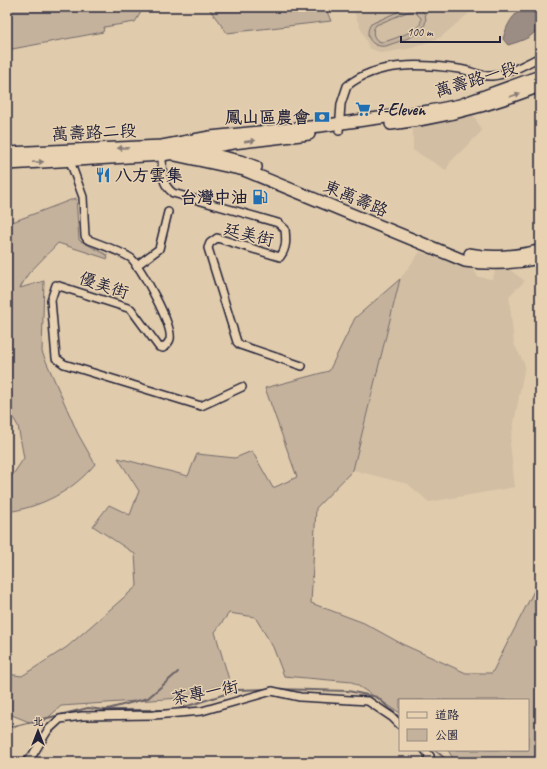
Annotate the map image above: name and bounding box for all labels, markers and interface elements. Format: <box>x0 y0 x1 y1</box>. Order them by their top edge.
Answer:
scale bar <box>401 18 500 44</box>
text: 100 m <box>407 24 434 40</box>
street label: 萬壽路一段 <box>432 57 520 102</box>
one-way arrow <box>510 92 522 98</box>
place label: 7-Eleven <box>375 99 426 120</box>
supermarket icon: 7-Eleven <box>354 100 372 118</box>
place label: 鳳山區農會 <box>225 107 310 128</box>
bank icon: 鳳山區農會 <box>313 108 331 126</box>
street label: 萬壽路二段 <box>51 120 137 145</box>
one-way arrow <box>244 138 256 144</box>
one-way arrow <box>117 144 129 151</box>
one-way arrow <box>32 159 45 165</box>
place label: 八方雲集 <box>115 165 183 186</box>
restaurant icon: 八方雲集 <box>94 166 112 184</box>
street label: 東萬壽路 <box>320 176 391 221</box>
place label: 台灣中油 <box>180 187 248 208</box>
fuel station icon: 台灣中油 <box>251 188 269 206</box>
street label: 廷美街 <box>222 218 276 251</box>
street label: 優美街 <box>76 268 131 303</box>
street label: 茶專一街 <box>170 676 240 709</box>
legend <box>399 699 529 751</box>
text: 道路 <box>435 707 459 723</box>
north arrow <box>18 711 58 751</box>
text: 北 <box>33 714 44 728</box>
text: 公園 <box>435 727 459 743</box>

